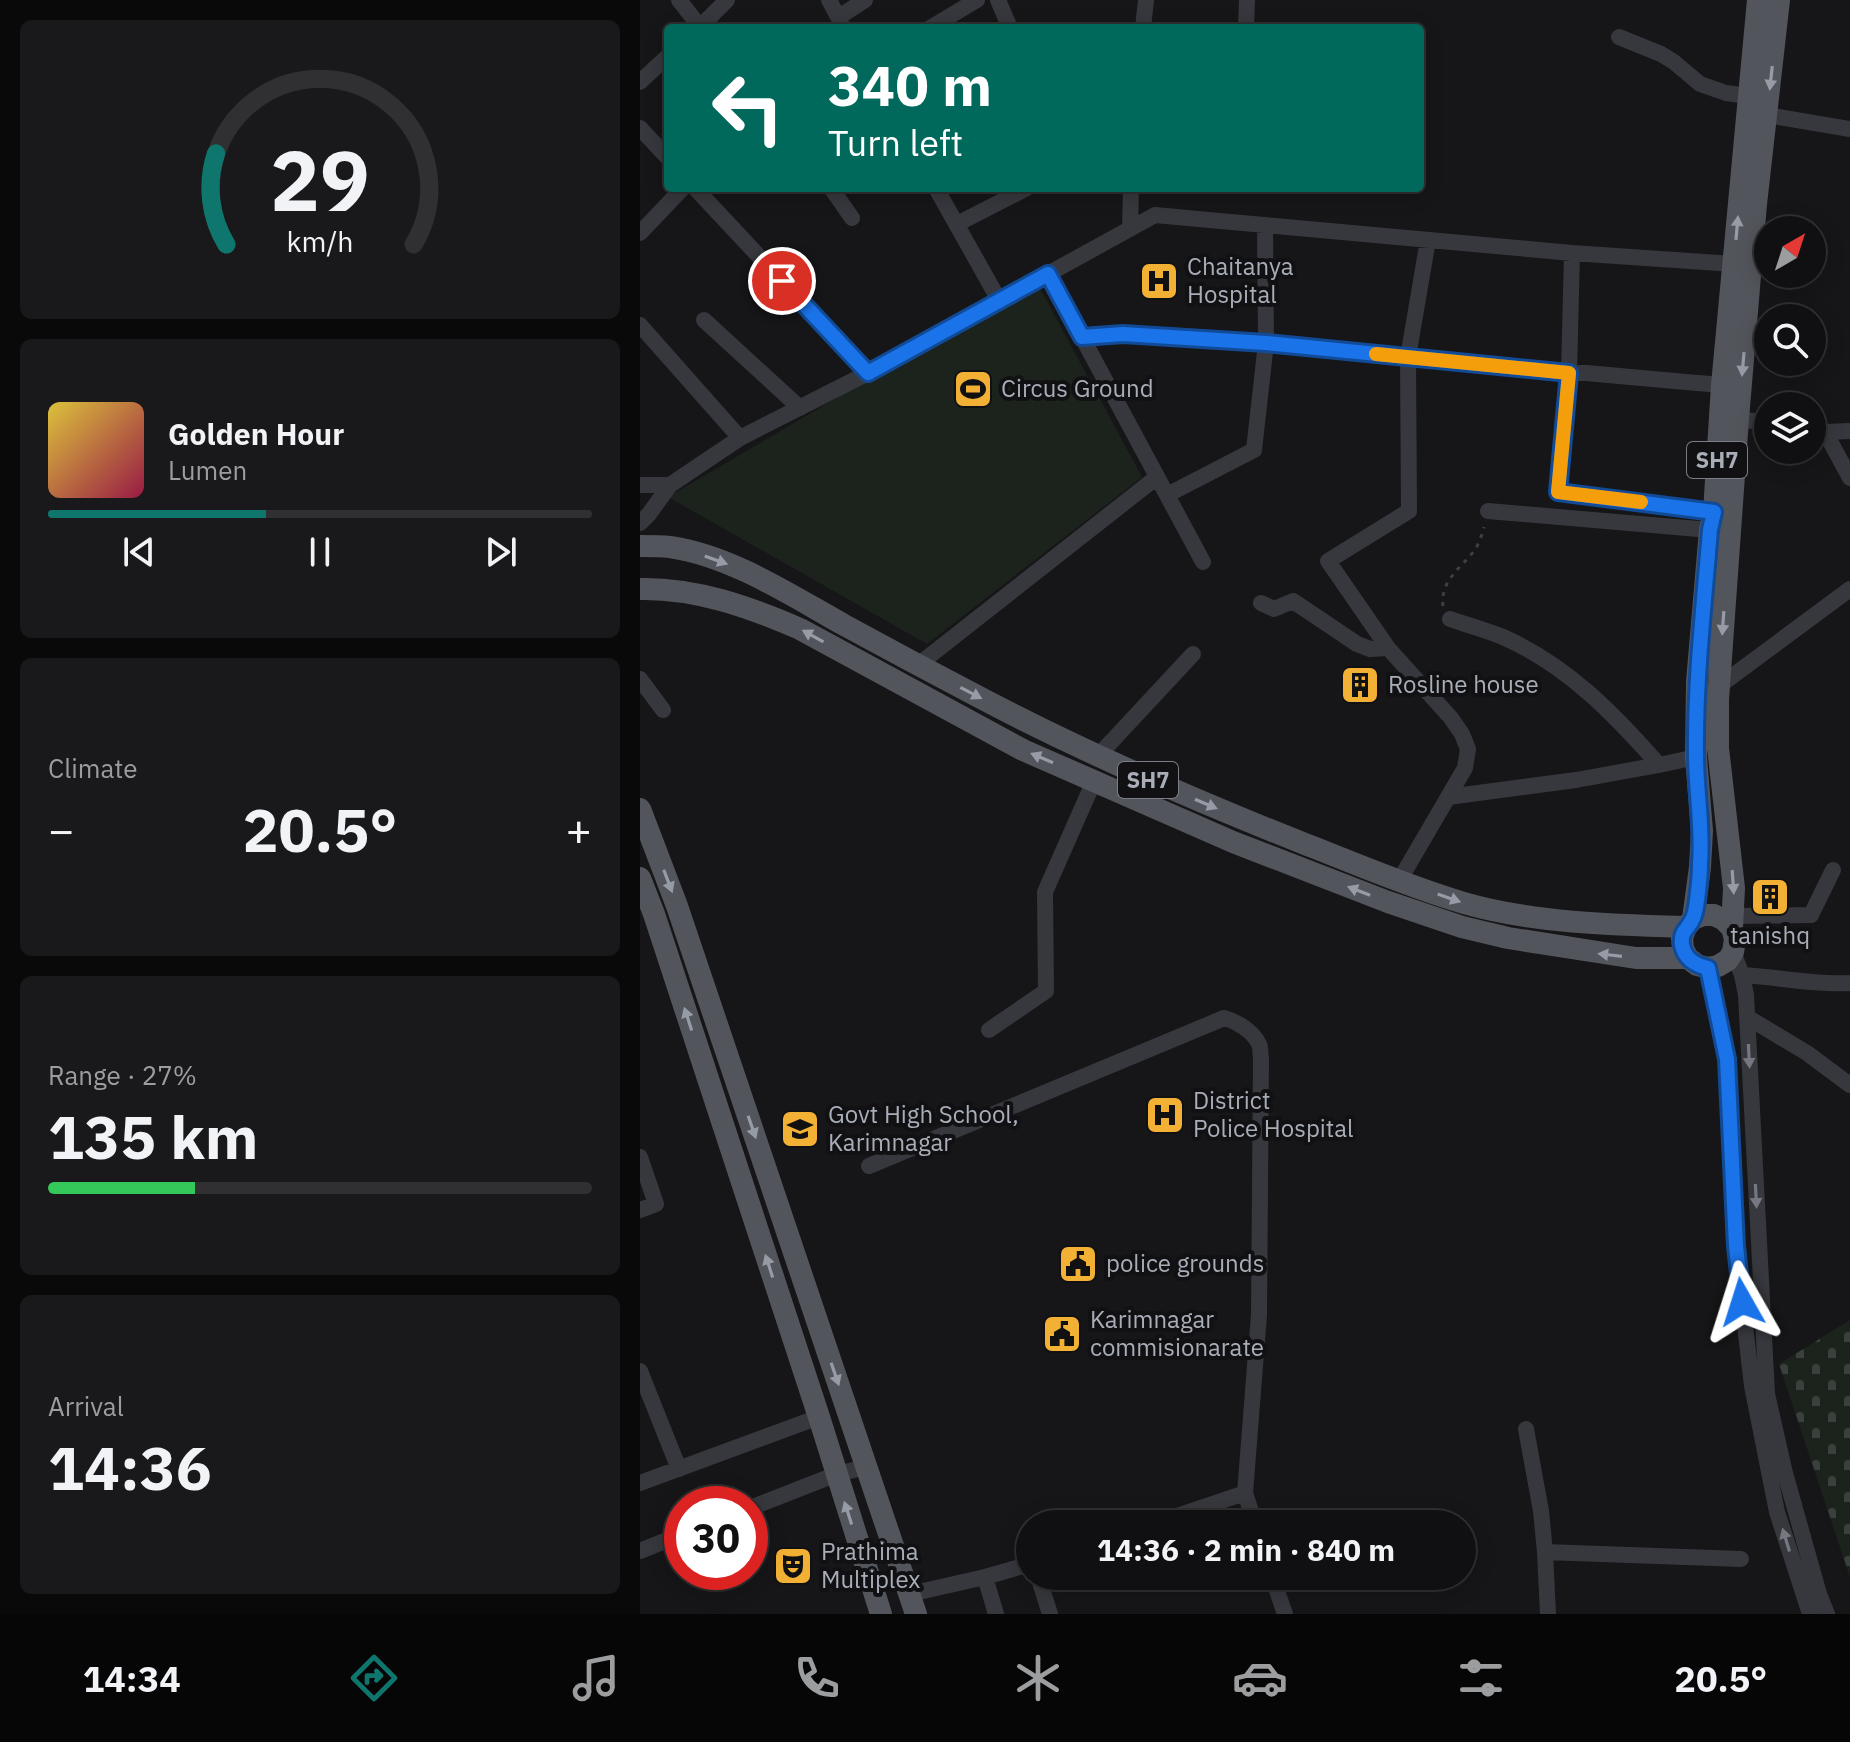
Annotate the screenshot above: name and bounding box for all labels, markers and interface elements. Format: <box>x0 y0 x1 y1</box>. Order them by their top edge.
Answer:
text: 340 m <box>828 49 992 121</box>
icon: left <box>696 56 800 160</box>
one-way arrow <box>1764 66 1777 91</box>
text: Turn left <box>828 119 963 166</box>
text: 29 <box>270 126 370 234</box>
one-way arrow <box>1730 215 1743 240</box>
north arrow <box>1754 216 1826 288</box>
map controls <box>1754 216 1826 464</box>
text: km/h <box>286 224 354 261</box>
pin <box>748 247 816 315</box>
place label: Chaitanya Hospital <box>1187 250 1294 310</box>
icon: arrive <box>760 259 804 303</box>
hospital icon: Chaitanya Hospital <box>1138 260 1180 302</box>
button: search <box>1754 304 1826 376</box>
one-way arrow <box>1736 352 1749 377</box>
sports icon: Circus Ground <box>952 368 994 410</box>
place label: Circus Ground <box>1001 372 1154 404</box>
button: layers <box>1754 392 1826 464</box>
text: Golden Hour <box>168 414 344 453</box>
road number: SH7 <box>1687 442 1747 478</box>
text: Lumen <box>168 453 247 487</box>
icon: previous <box>117 530 161 574</box>
icon: pause <box>298 530 342 574</box>
icon: next <box>479 530 523 574</box>
one-way arrow <box>704 554 728 567</box>
one-way arrow <box>1716 611 1729 636</box>
one-way arrow <box>801 629 824 642</box>
building icon: Rosline house <box>1339 664 1381 706</box>
place label: Rosline house <box>1388 668 1539 700</box>
one-way arrow <box>960 687 983 700</box>
text: Climate <box>48 751 138 785</box>
one-way arrow <box>1030 752 1054 765</box>
road number: SH7 <box>1118 762 1178 798</box>
text: 20.5° <box>243 790 397 869</box>
one-way arrow <box>1194 798 1218 811</box>
text: − <box>48 801 74 858</box>
text: + <box>566 801 592 858</box>
one-way arrow <box>662 869 675 893</box>
one-way arrow <box>1727 870 1740 895</box>
building icon: tanishq <box>1749 876 1791 918</box>
one-way arrow <box>1347 884 1371 897</box>
one-way arrow <box>1437 892 1461 904</box>
place label: tanishq <box>1730 919 1810 951</box>
one-way arrow <box>1598 948 1623 961</box>
one-way arrow <box>681 1006 693 1030</box>
one-way arrow <box>1742 1044 1755 1069</box>
text: Range · 27% <box>48 1058 197 1092</box>
place label: District Police Hospital <box>1193 1084 1354 1144</box>
hospital icon: District Police Hospital <box>1144 1094 1186 1136</box>
text: 135 km <box>48 1097 258 1176</box>
place label: Govt High School, Karimnagar <box>828 1098 1019 1158</box>
school or university icon: Govt High School, Karimnagar <box>779 1108 821 1150</box>
one-way arrow <box>746 1116 758 1140</box>
one-way arrow <box>1749 1184 1762 1209</box>
public building icon: police grounds <box>1057 1243 1099 1285</box>
place label: police grounds <box>1106 1247 1264 1279</box>
one-way arrow <box>762 1253 775 1277</box>
position arrow <box>1700 1260 1784 1344</box>
place label: Karimnagar commisionarate <box>1090 1303 1264 1363</box>
public building icon: Karimnagar commisionarate <box>1041 1313 1083 1355</box>
one-way arrow <box>829 1362 841 1386</box>
text: Arrival <box>48 1389 124 1423</box>
text: 14:36 <box>48 1428 212 1507</box>
speed limit sign: 30 <box>664 1486 768 1590</box>
one-way arrow <box>842 1501 854 1525</box>
one-way arrow <box>1779 1527 1792 1551</box>
text: 14:36 · 2 min · 840 m <box>1097 1530 1395 1569</box>
place label: Prathima Multiplex <box>821 1535 920 1595</box>
theatre icon: Prathima Multiplex <box>772 1545 814 1587</box>
icon: directions <box>346 1650 402 1706</box>
icon: music <box>568 1650 624 1706</box>
icon: phone <box>789 1650 845 1706</box>
icon: climate <box>1010 1650 1066 1706</box>
icon: car <box>1232 1650 1288 1706</box>
icon: filters <box>1453 1650 1509 1706</box>
text: 14:34 <box>83 1655 181 1702</box>
text: 20.5° <box>1674 1655 1767 1702</box>

